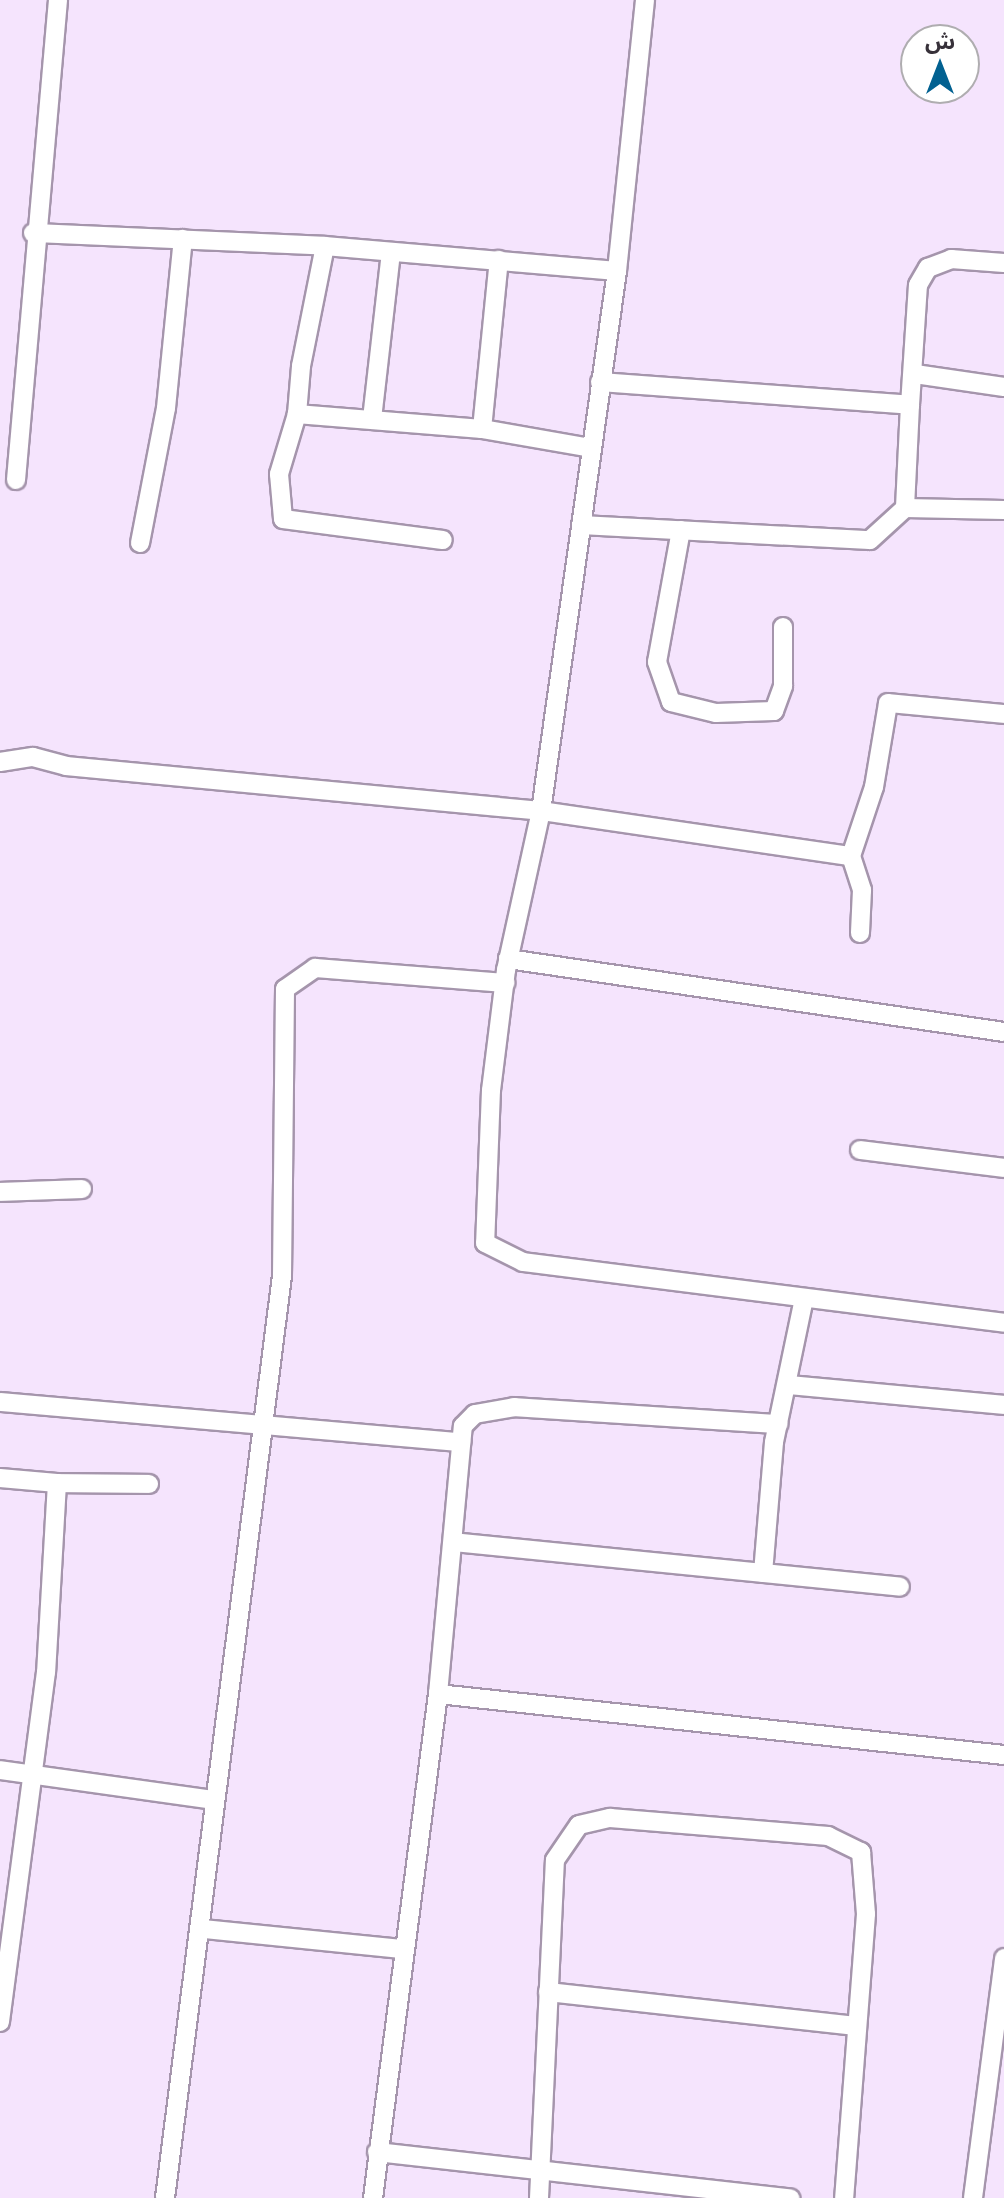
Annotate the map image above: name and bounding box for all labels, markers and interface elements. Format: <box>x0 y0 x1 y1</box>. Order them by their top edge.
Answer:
north arrow <box>900 24 980 104</box>
text: ش <box>925 29 955 54</box>

